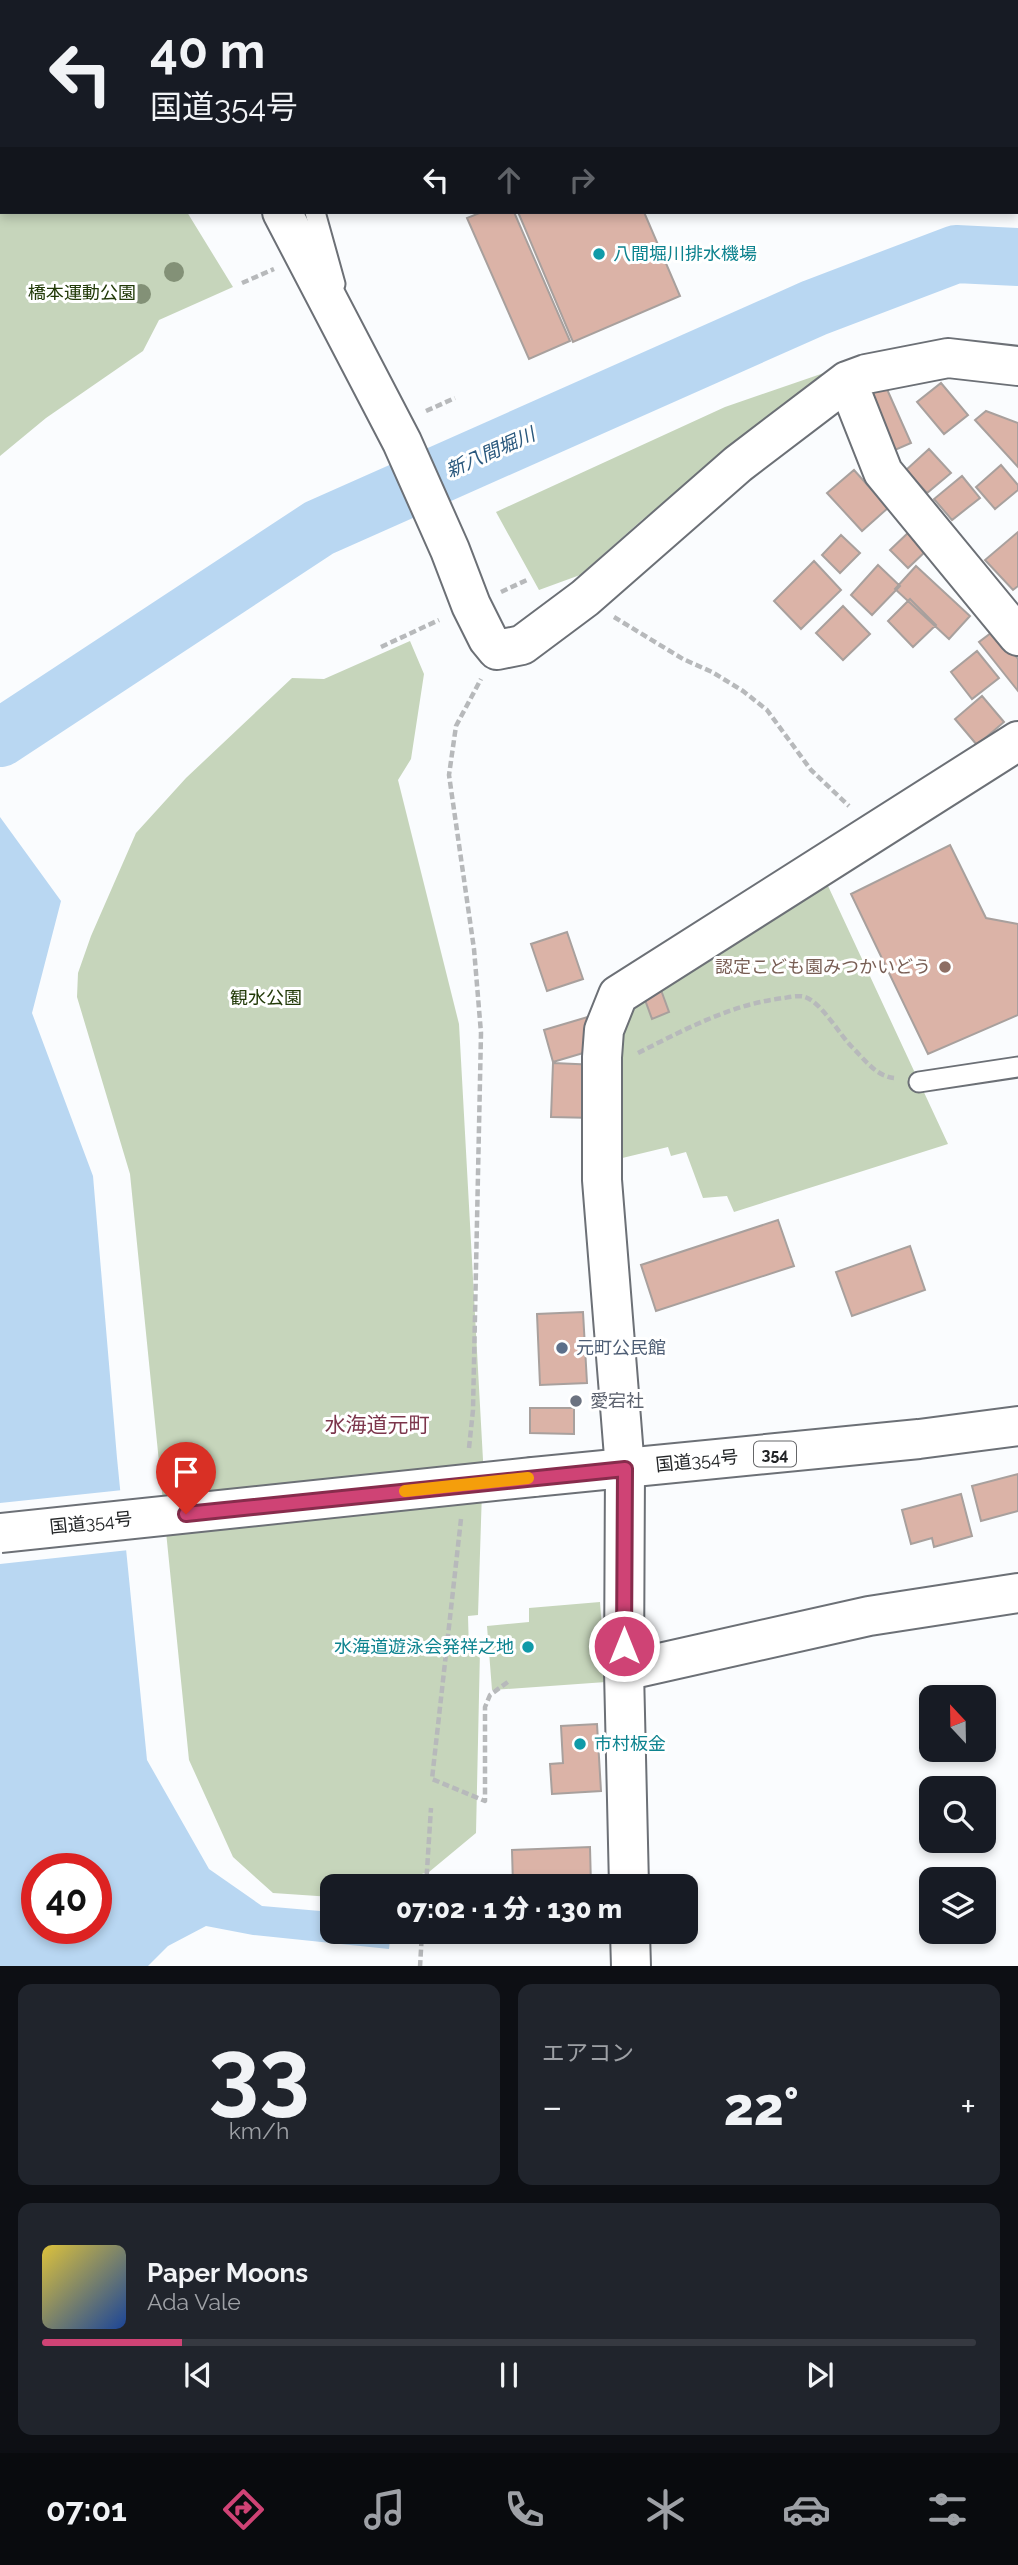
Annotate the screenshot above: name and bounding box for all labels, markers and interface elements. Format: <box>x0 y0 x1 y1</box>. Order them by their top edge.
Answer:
text: 40 m <box>150 22 265 79</box>
icon: left <box>35 28 126 119</box>
text: 国道354号 <box>150 88 298 125</box>
icon: left <box>417 161 455 199</box>
icon: ahead <box>490 161 528 199</box>
icon: right <box>563 161 601 199</box>
place label: 八間堀川排水機場 <box>613 243 757 264</box>
marker: 八間堀川排水機場 <box>591 246 607 262</box>
park label: 橋本運動公園 <box>28 282 136 303</box>
water label: 新八間堀川 <box>442 422 540 481</box>
place label: 認定こども園みつかいどう <box>715 956 931 977</box>
marker: 認定こども園みつかいどう <box>937 959 953 975</box>
park label: 観水公園 <box>230 987 302 1008</box>
place label: 元町公民館 <box>576 1337 666 1358</box>
marker: 元町公民館 <box>554 1340 570 1356</box>
place label: 愛宕社 <box>590 1390 644 1411</box>
marker: 愛宕社 <box>568 1393 584 1409</box>
district label: 水海道元町 <box>325 1412 430 1437</box>
pin <box>156 1442 216 1514</box>
road number: 354 <box>754 1442 796 1466</box>
street label: 国道354号 <box>654 1446 739 1475</box>
icon: arrive <box>167 1453 205 1491</box>
street label: 国道354号 <box>48 1508 133 1537</box>
position arrow <box>587 1609 661 1683</box>
place label: 水海道遊泳会発祥之地 <box>334 1636 514 1657</box>
marker: 水海道遊泳会発祥之地 <box>520 1639 536 1655</box>
north arrow <box>919 1685 996 1762</box>
map controls <box>919 1685 996 1944</box>
place label: 市村板金 <box>594 1733 666 1754</box>
marker: 市村板金 <box>572 1736 588 1752</box>
button: search <box>919 1776 996 1853</box>
speed limit sign: 40 <box>21 1853 112 1944</box>
button: layers <box>919 1867 996 1944</box>
text: 07:02 · 1 分 · 130 m <box>396 1894 622 1924</box>
text: 33 <box>208 2018 310 2125</box>
text: エアコン <box>542 2039 634 2066</box>
text: 22° <box>724 2076 799 2137</box>
text: − <box>542 2084 562 2129</box>
text: + <box>960 2084 976 2129</box>
text: km/h <box>229 2117 289 2144</box>
text: Paper Moons <box>147 2258 308 2288</box>
text: Ada Vale <box>147 2288 241 2315</box>
icon: previous <box>179 2356 217 2394</box>
icon: pause <box>490 2356 528 2394</box>
icon: next <box>801 2356 839 2394</box>
icon: directions <box>219 2485 268 2534</box>
icon: music <box>360 2485 409 2534</box>
icon: phone <box>500 2485 549 2534</box>
icon: climate <box>641 2485 690 2534</box>
icon: car <box>782 2485 831 2534</box>
icon: filters <box>923 2485 972 2534</box>
text: 07:01 <box>46 2491 127 2528</box>

